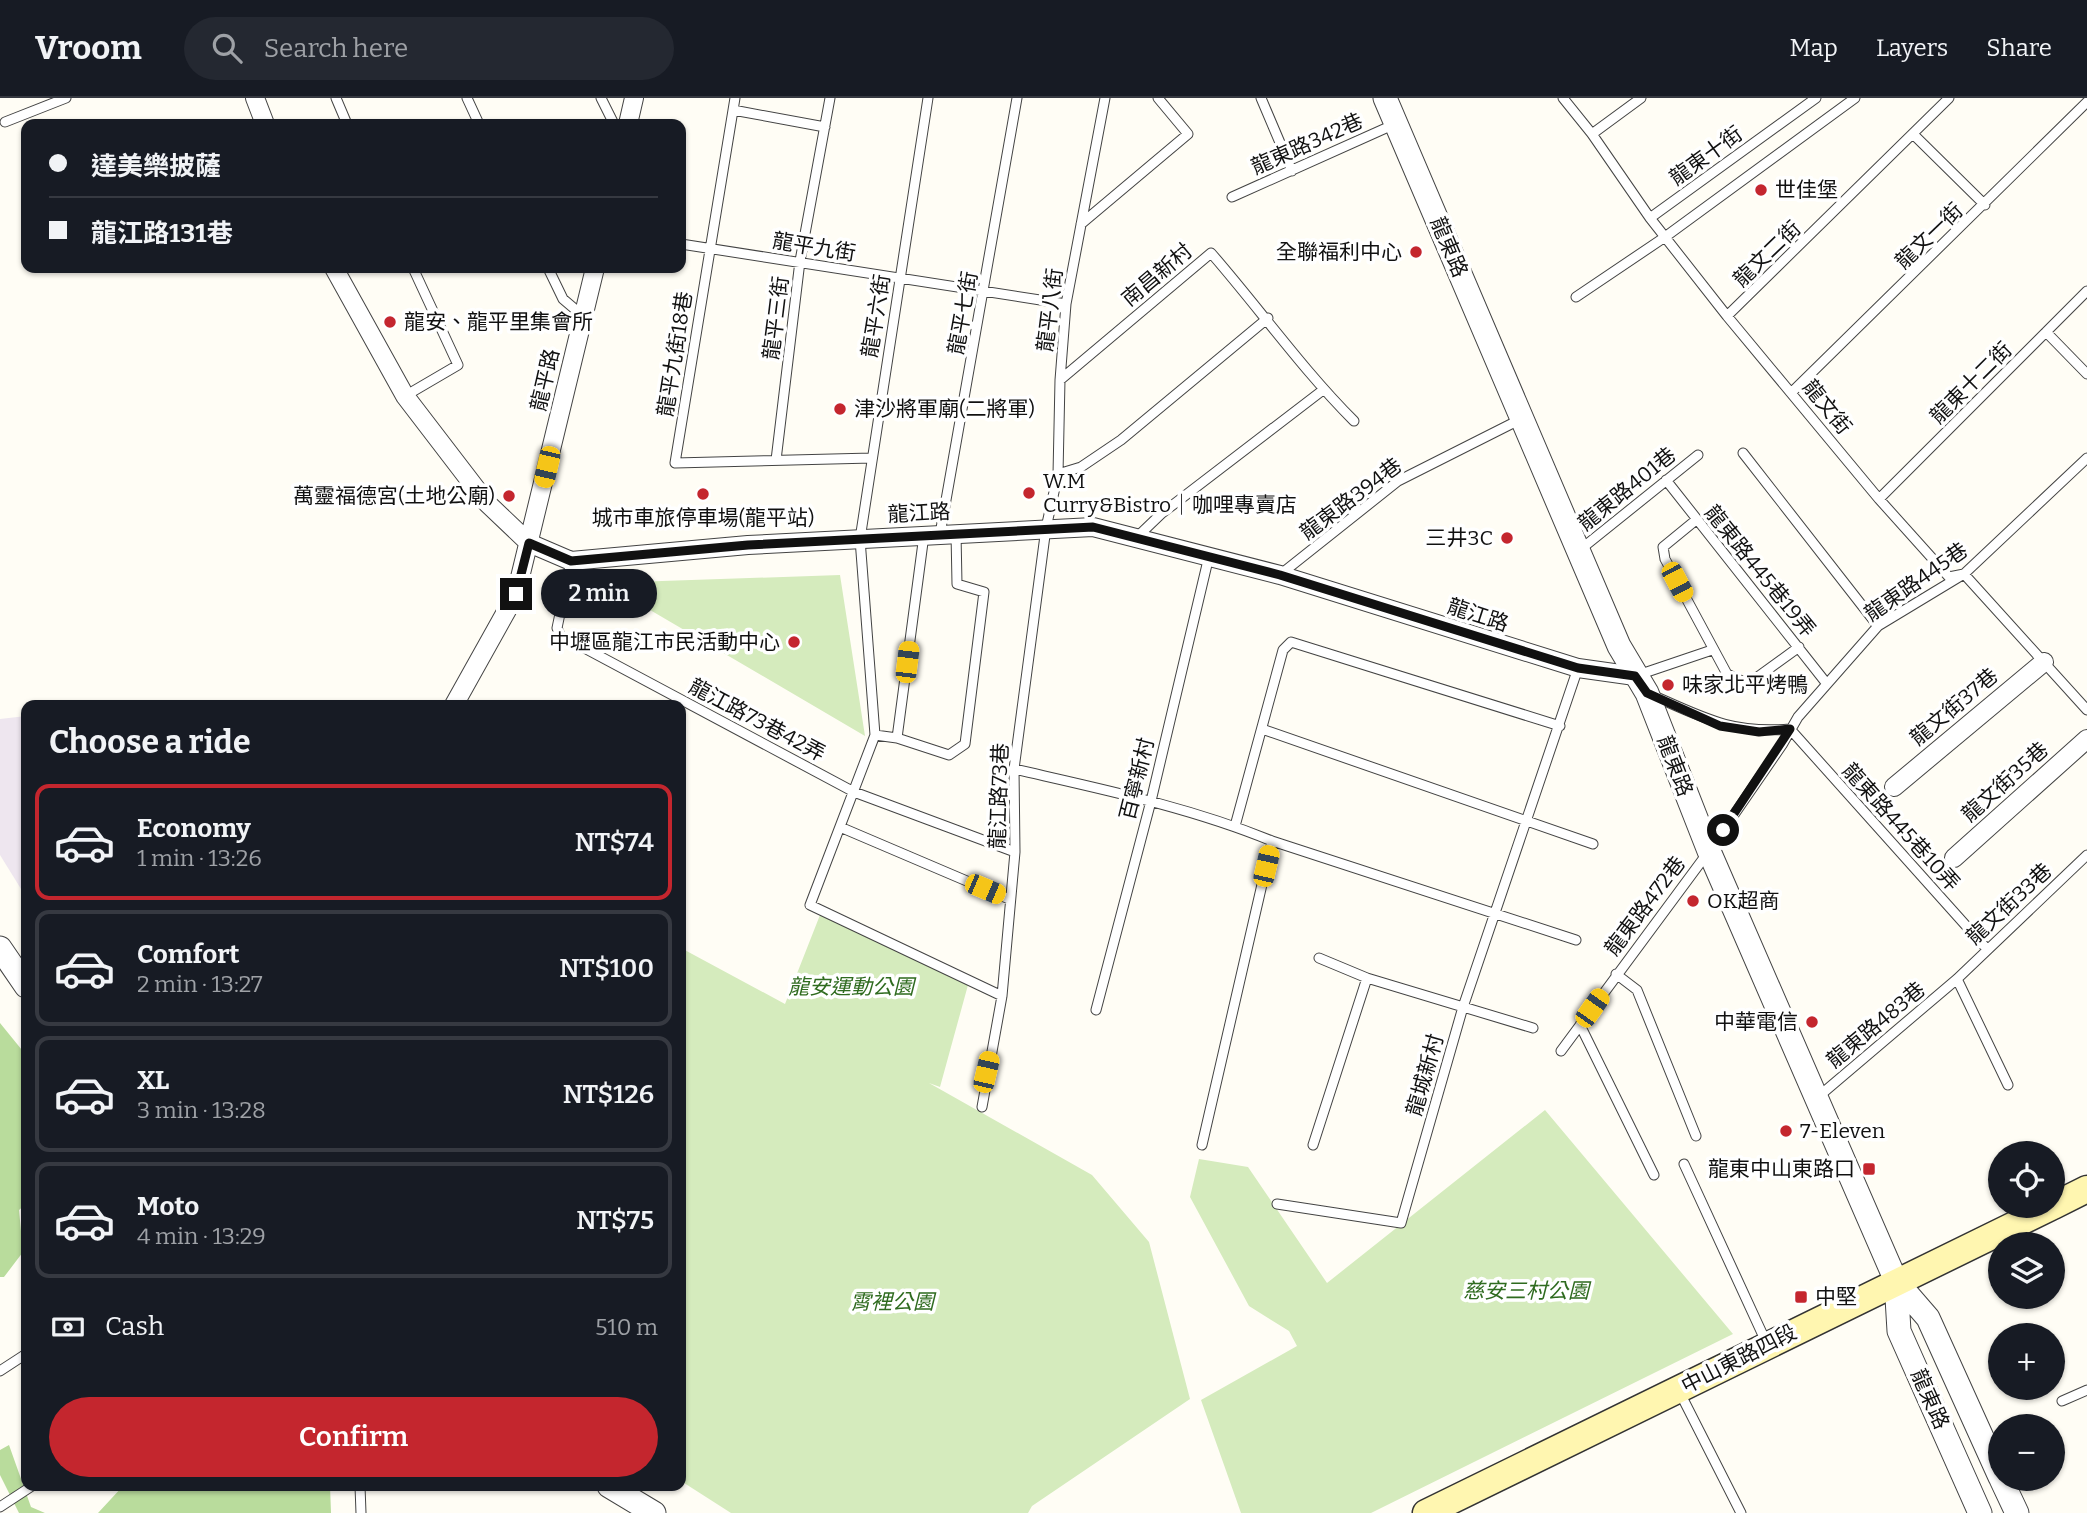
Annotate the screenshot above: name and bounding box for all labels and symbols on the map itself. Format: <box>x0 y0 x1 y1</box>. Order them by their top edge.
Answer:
street label: 龍東路342巷 <box>1247 108 1367 180</box>
street label: 龍東十街 <box>1664 121 1748 191</box>
place label: 世佳堡 <box>1775 177 1838 203</box>
marker: 世佳堡 <box>1753 182 1769 198</box>
street label: 龍文一街 <box>1890 197 1968 275</box>
street label: 龍東路 <box>1425 213 1473 281</box>
street label: 龍文二街 <box>1728 215 1806 293</box>
street label: 龍平九街 <box>770 228 858 266</box>
street label: 南昌新村 <box>1116 238 1198 312</box>
place label: 全聯福利中心 <box>1276 239 1402 265</box>
marker: 全聯福利中心 <box>1408 244 1424 260</box>
street label: 龍平八街 <box>1032 267 1068 353</box>
street label: 龍平七街 <box>943 269 983 357</box>
street label: 龍平六街 <box>857 272 895 360</box>
street label: 龍平三街 <box>758 275 794 361</box>
street label: 龍平九街18巷 <box>652 290 698 418</box>
place label: 龍安、龍平里集會所 <box>404 309 593 335</box>
marker: 龍安、龍平里集會所 <box>382 314 398 330</box>
street label: 龍東十二街 <box>1925 337 2017 429</box>
street label: 龍平路 <box>525 346 565 414</box>
street label: 龍文街 <box>1797 374 1857 440</box>
place label: 津沙將軍廟(二將軍) <box>854 396 1035 422</box>
marker: 津沙將軍廟(二將軍) <box>832 401 848 417</box>
street label: 龍東路401巷 <box>1573 442 1681 536</box>
car <box>533 444 562 490</box>
street label: 龍東路394巷 <box>1295 452 1407 546</box>
place label: W.M Curry&Bistro｜咖哩專賣店 <box>1043 468 1297 518</box>
place label: 萬靈福德宮(土地公廟) <box>293 483 495 509</box>
marker: W.M Curry&Bistro｜咖哩專賣店 <box>1021 485 1037 501</box>
marker: 城市車旅停車場(龍平站) <box>695 486 711 502</box>
marker: 萬靈福德宮(土地公廟) <box>501 488 517 504</box>
street label: 龍江路 <box>887 498 951 528</box>
street label: 龍東路445巷19弄 <box>1699 500 1821 642</box>
place label: 城市車旅停車場(龍平站) <box>592 505 814 531</box>
place label: 三井3C <box>1425 525 1493 551</box>
marker: 三井3C <box>1499 530 1515 546</box>
street label: 龍東路445巷 <box>1859 537 1973 627</box>
car <box>1658 559 1697 605</box>
callout: 2 min <box>540 570 656 618</box>
route end <box>500 578 532 610</box>
street label: 龍江路 <box>1444 593 1512 637</box>
place label: 中壢區龍江市民活動中心 <box>549 629 780 655</box>
marker: 中壢區龍江市民活動中心 <box>786 634 802 650</box>
car <box>895 640 920 684</box>
street label: 龍文街37巷 <box>1905 663 2003 751</box>
place label: 味家北平烤鴨 <box>1682 672 1808 698</box>
street label: 龍江路73巷42弄 <box>684 673 830 767</box>
marker: 味家北平烤鴨 <box>1660 677 1676 693</box>
street label: 龍東路 <box>1652 732 1698 800</box>
street label: 百寧新村 <box>1114 735 1160 823</box>
street label: 龍文街35巷 <box>1956 736 2054 828</box>
street label: 龍江路73巷 <box>984 743 1014 849</box>
street label: 龍東路445巷10弄 <box>1837 758 1965 896</box>
route start <box>1707 814 1739 846</box>
car <box>1252 843 1281 889</box>
street label: 龍東路472巷 <box>1599 851 1691 961</box>
street label: 龍文街33巷 <box>1961 858 2057 950</box>
car <box>962 871 1009 907</box>
place label: OK超商 <box>1707 888 1780 914</box>
marker: OK超商 <box>1685 893 1701 909</box>
park label: 龍安運動公園 <box>788 974 917 1000</box>
street label: 龍東路483巷 <box>1821 976 1931 1074</box>
car <box>1572 985 1613 1031</box>
place label: 中華電信 <box>1714 1009 1798 1035</box>
marker: 中華電信 <box>1804 1014 1820 1030</box>
street label: 龍城新村 <box>1401 1031 1449 1119</box>
car <box>972 1049 1001 1095</box>
place label: 7-Eleven <box>1800 1118 1885 1144</box>
marker: 7-Eleven <box>1778 1123 1794 1139</box>
place label: 龍東中山東路口 <box>1708 1156 1855 1182</box>
marker: 龍東中山東路口 <box>1861 1161 1877 1177</box>
park label: 慈安三村公園 <box>1463 1278 1592 1304</box>
place label: 中堅 <box>1815 1284 1857 1310</box>
park label: 霄裡公園 <box>850 1289 937 1315</box>
marker: 中堅 <box>1793 1289 1809 1305</box>
street label: 中山東路四段 <box>1677 1319 1801 1399</box>
street label: 龍東路 <box>1905 1365 1955 1433</box>

